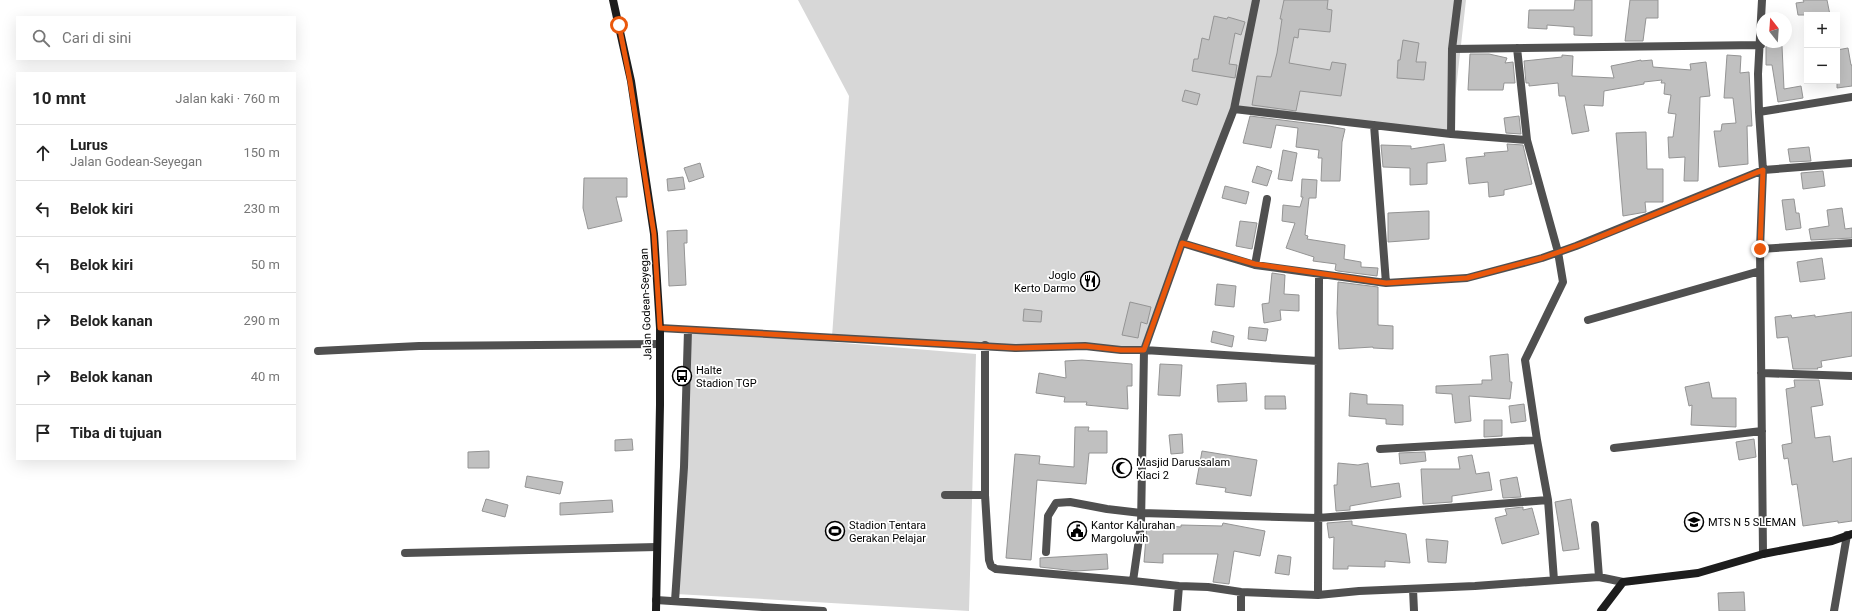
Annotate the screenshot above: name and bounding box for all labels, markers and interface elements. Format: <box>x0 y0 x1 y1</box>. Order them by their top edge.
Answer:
north arrow <box>1756 12 1792 48</box>
map controls <box>1804 12 1840 84</box>
button: + <box>1804 12 1840 48</box>
search box <box>16 16 296 60</box>
route start <box>610 16 628 34</box>
icon: search <box>30 27 52 49</box>
text: Cari di sini <box>62 29 132 47</box>
button: − <box>1804 48 1840 84</box>
text: 10 mnt <box>32 88 86 108</box>
text: Jalan kaki · 760 m <box>175 91 280 106</box>
text: Lurus <box>70 136 108 154</box>
icon: ahead <box>32 142 54 164</box>
text: 150 m <box>243 145 280 160</box>
text: Jalan Godean-Seyegan <box>70 154 202 169</box>
icon: left <box>32 198 54 220</box>
text: Belok kiri <box>70 200 133 218</box>
text: 230 m <box>243 201 280 216</box>
route end <box>1751 240 1769 258</box>
street label: Jalan Godean-Seyegan <box>638 248 654 360</box>
icon: left <box>32 254 54 276</box>
text: Belok kiri <box>70 256 133 274</box>
text: 50 m <box>251 257 280 272</box>
place label: Joglo Kerto Darmo <box>1014 269 1076 295</box>
restaurant icon: Joglo Kerto Darmo <box>1079 270 1101 292</box>
icon: right <box>32 310 54 332</box>
text: Belok kanan <box>70 312 153 330</box>
text: 290 m <box>243 313 280 328</box>
place label: Halte Stadion TGP <box>696 364 757 390</box>
bus stop icon: Halte Stadion TGP <box>671 365 693 387</box>
icon: right <box>32 366 54 388</box>
text: Belok kanan <box>70 368 153 386</box>
text: 40 m <box>251 369 280 384</box>
icon: arrive <box>32 422 54 444</box>
text: Tiba di tujuan <box>70 424 162 442</box>
place label: Masjid Darussalam Klaci 2 <box>1136 456 1230 482</box>
mosque icon: Masjid Darussalam Klaci 2 <box>1111 457 1133 479</box>
school or university icon: MTS N 5 SLEMAN <box>1683 511 1705 533</box>
place label: MTS N 5 SLEMAN <box>1708 516 1796 529</box>
place label: Stadion Tentara Gerakan Pelajar <box>849 519 926 545</box>
place label: Kantor Kalurahan Margoluwih <box>1091 519 1175 545</box>
sports icon: Stadion Tentara Gerakan Pelajar <box>824 520 846 542</box>
public building icon: Kantor Kalurahan Margoluwih <box>1066 520 1088 542</box>

